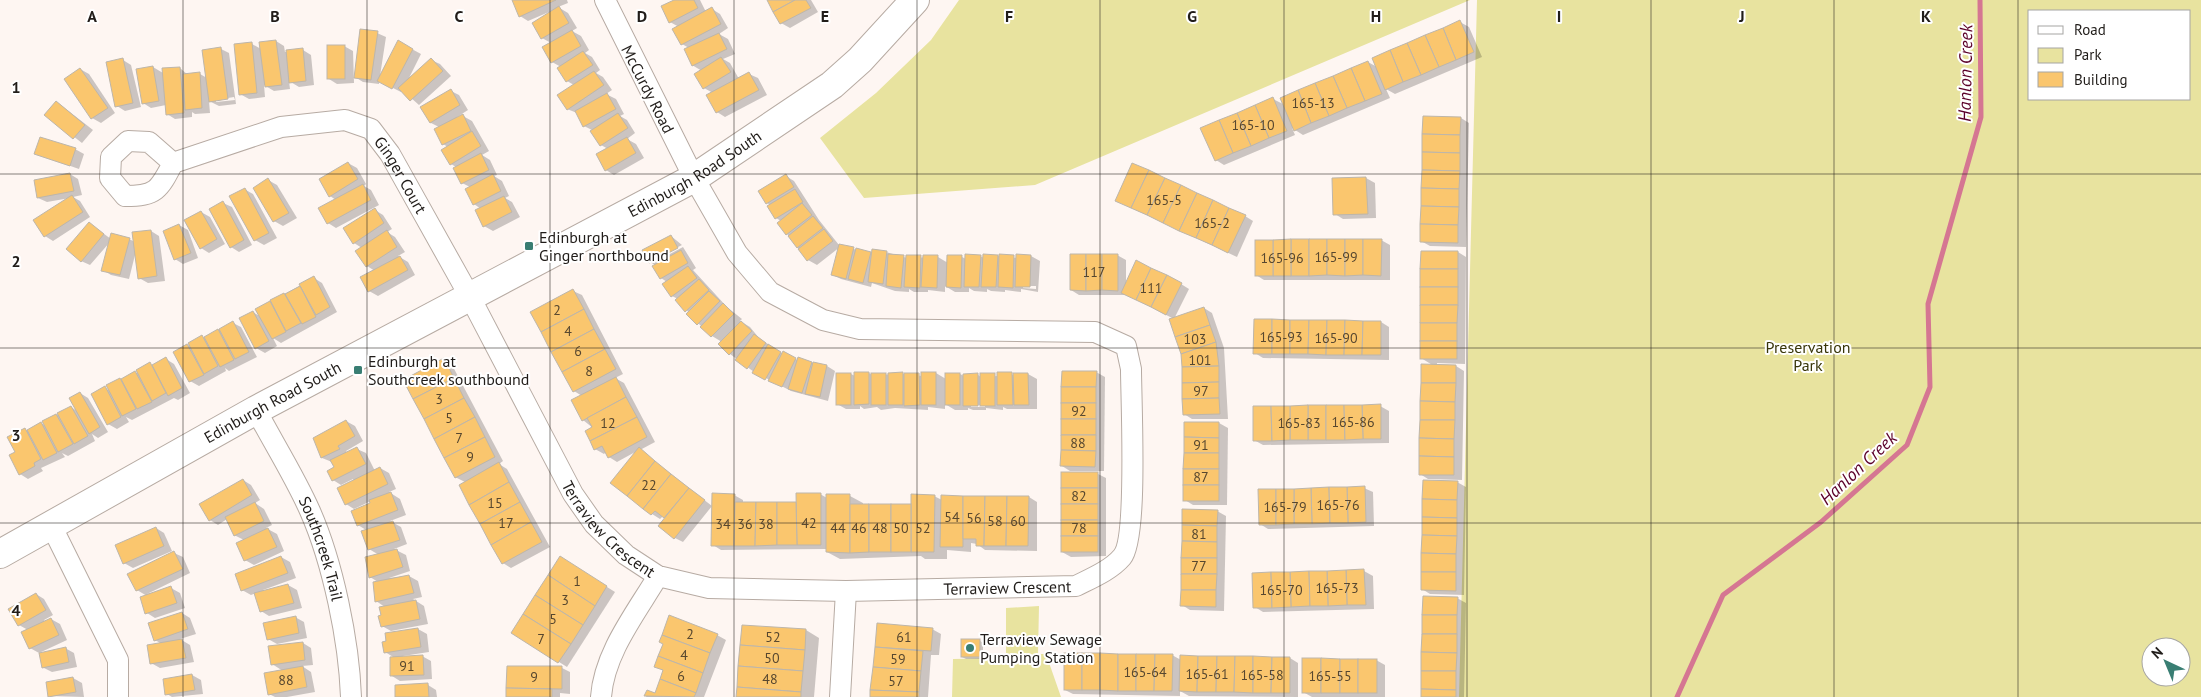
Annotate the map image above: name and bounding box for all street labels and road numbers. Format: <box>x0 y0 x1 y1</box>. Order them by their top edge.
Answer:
street label: McCurdy Road <box>617 41 679 137</box>
street label: Edinburgh Road South <box>624 126 765 221</box>
street label: Ginger Court <box>370 132 432 218</box>
street label: Edinburgh Road South <box>200 357 344 447</box>
street label: Terraview Crescent <box>558 477 660 582</box>
street label: Southcreek Trail <box>295 493 348 603</box>
street label: Terraview Crescent <box>943 576 1072 599</box>

